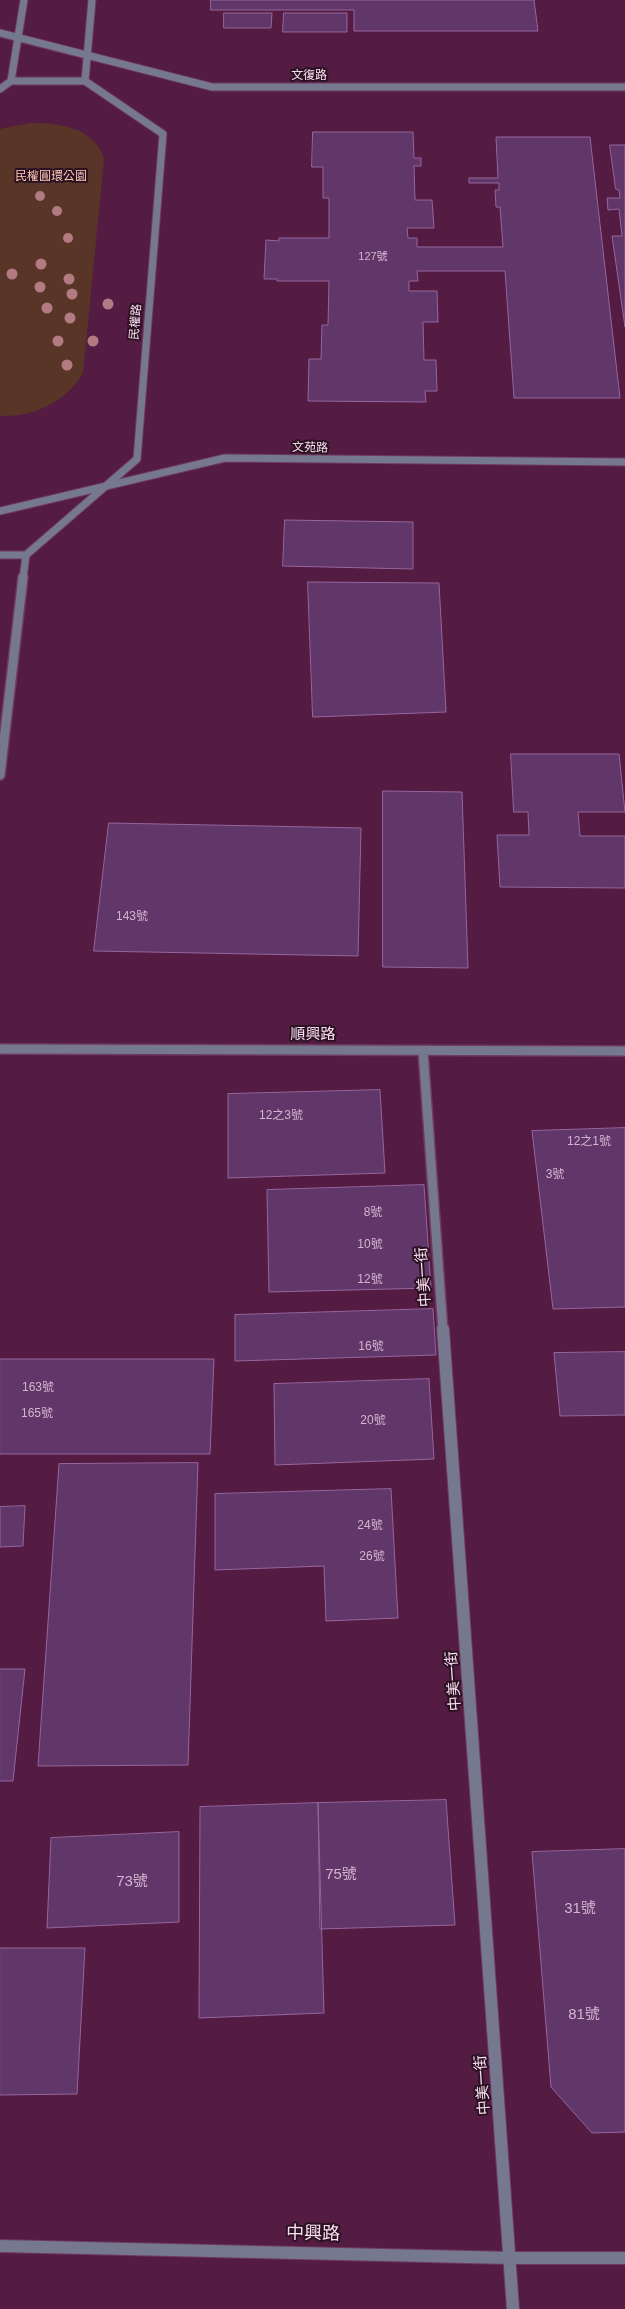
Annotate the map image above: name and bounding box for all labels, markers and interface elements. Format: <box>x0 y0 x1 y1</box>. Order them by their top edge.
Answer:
street label: 文復路 <box>291 69 327 83</box>
park label: 民權圓環公園 <box>15 170 87 184</box>
house number: 127號 <box>358 250 388 264</box>
street label: 民權路 <box>127 303 145 341</box>
street label: 文苑路 <box>292 440 328 456</box>
house number: 143號 <box>116 910 148 924</box>
street label: 順興路 <box>291 1026 335 1044</box>
house number: 12之3號 <box>259 1109 303 1123</box>
house number: 12之1號 <box>567 1135 611 1149</box>
house number: 3號 <box>546 1168 564 1182</box>
house number: 8號 <box>364 1206 382 1220</box>
house number: 10號 <box>357 1238 383 1252</box>
street label: 中美一街 <box>413 1246 435 1308</box>
house number: 12號 <box>357 1273 383 1287</box>
house number: 16號 <box>358 1340 384 1354</box>
house number: 163號 <box>22 1381 54 1395</box>
house number: 165號 <box>21 1407 53 1421</box>
house number: 20號 <box>360 1414 386 1428</box>
house number: 24號 <box>357 1519 383 1533</box>
house number: 26號 <box>359 1550 385 1564</box>
street label: 中美一街 <box>443 1650 465 1712</box>
house number: 75號 <box>325 1866 357 1884</box>
house number: 73號 <box>116 1873 148 1891</box>
house number: 31號 <box>564 1900 596 1918</box>
house number: 81號 <box>568 2006 600 2024</box>
street label: 中美一街 <box>472 2054 494 2116</box>
street label: 中興路 <box>286 2223 340 2245</box>

